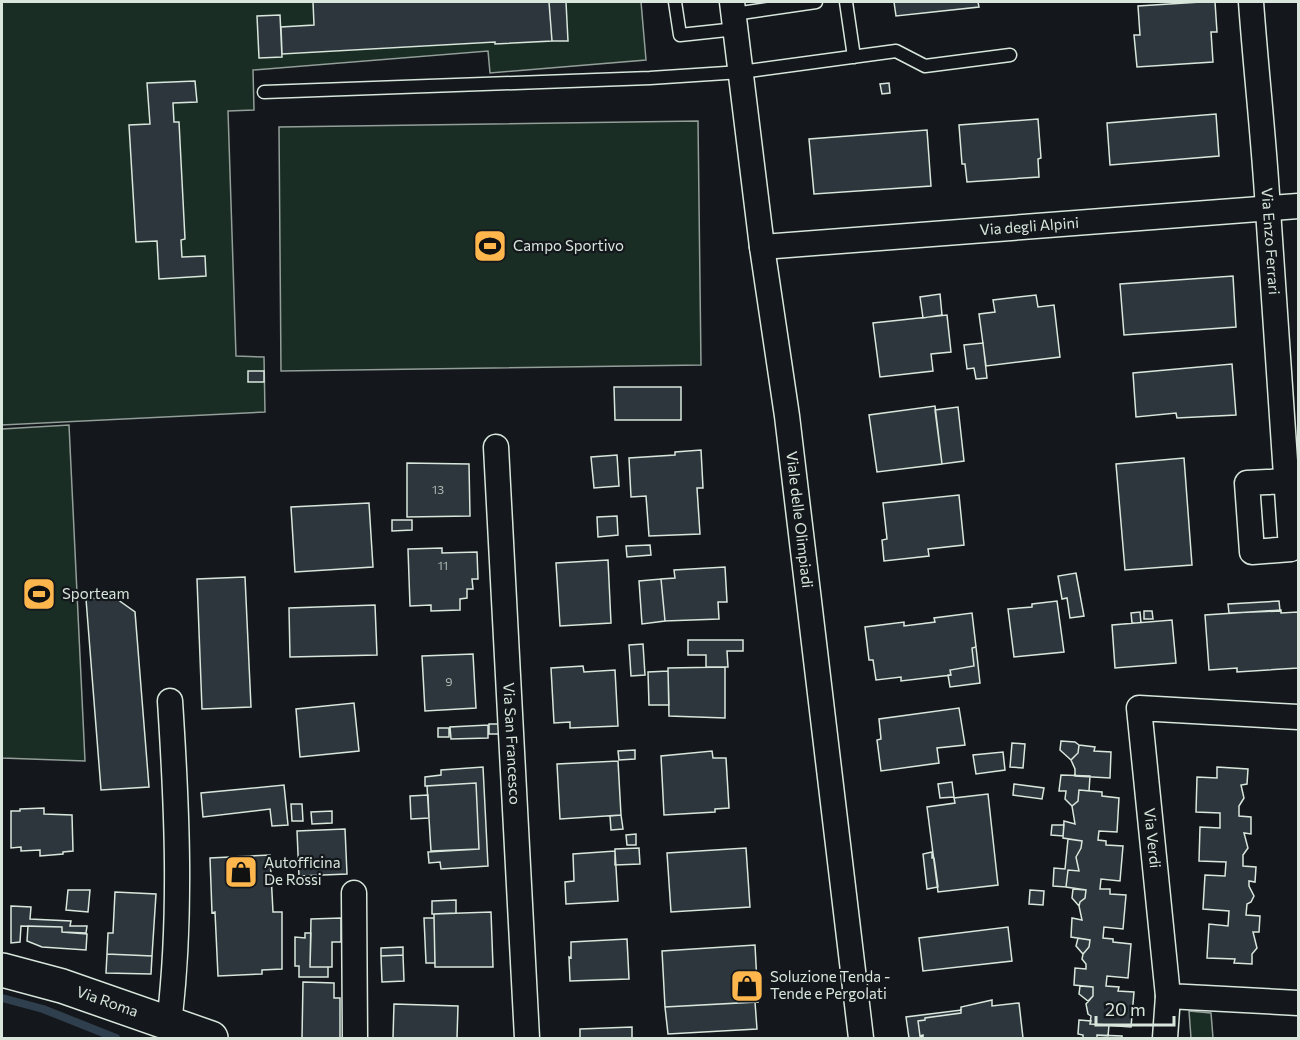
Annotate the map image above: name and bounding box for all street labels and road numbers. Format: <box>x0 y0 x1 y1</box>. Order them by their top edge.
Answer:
street label: Via Enzo Ferrari <box>1259 187 1284 295</box>
street label: Via degli Alpini <box>979 213 1079 238</box>
street label: Viale delle Olimpiadi <box>783 450 817 589</box>
street label: Via San Francesco <box>500 682 525 805</box>
street label: Via Verdi <box>1141 807 1165 869</box>
street label: Via Roma <box>74 982 141 1020</box>

